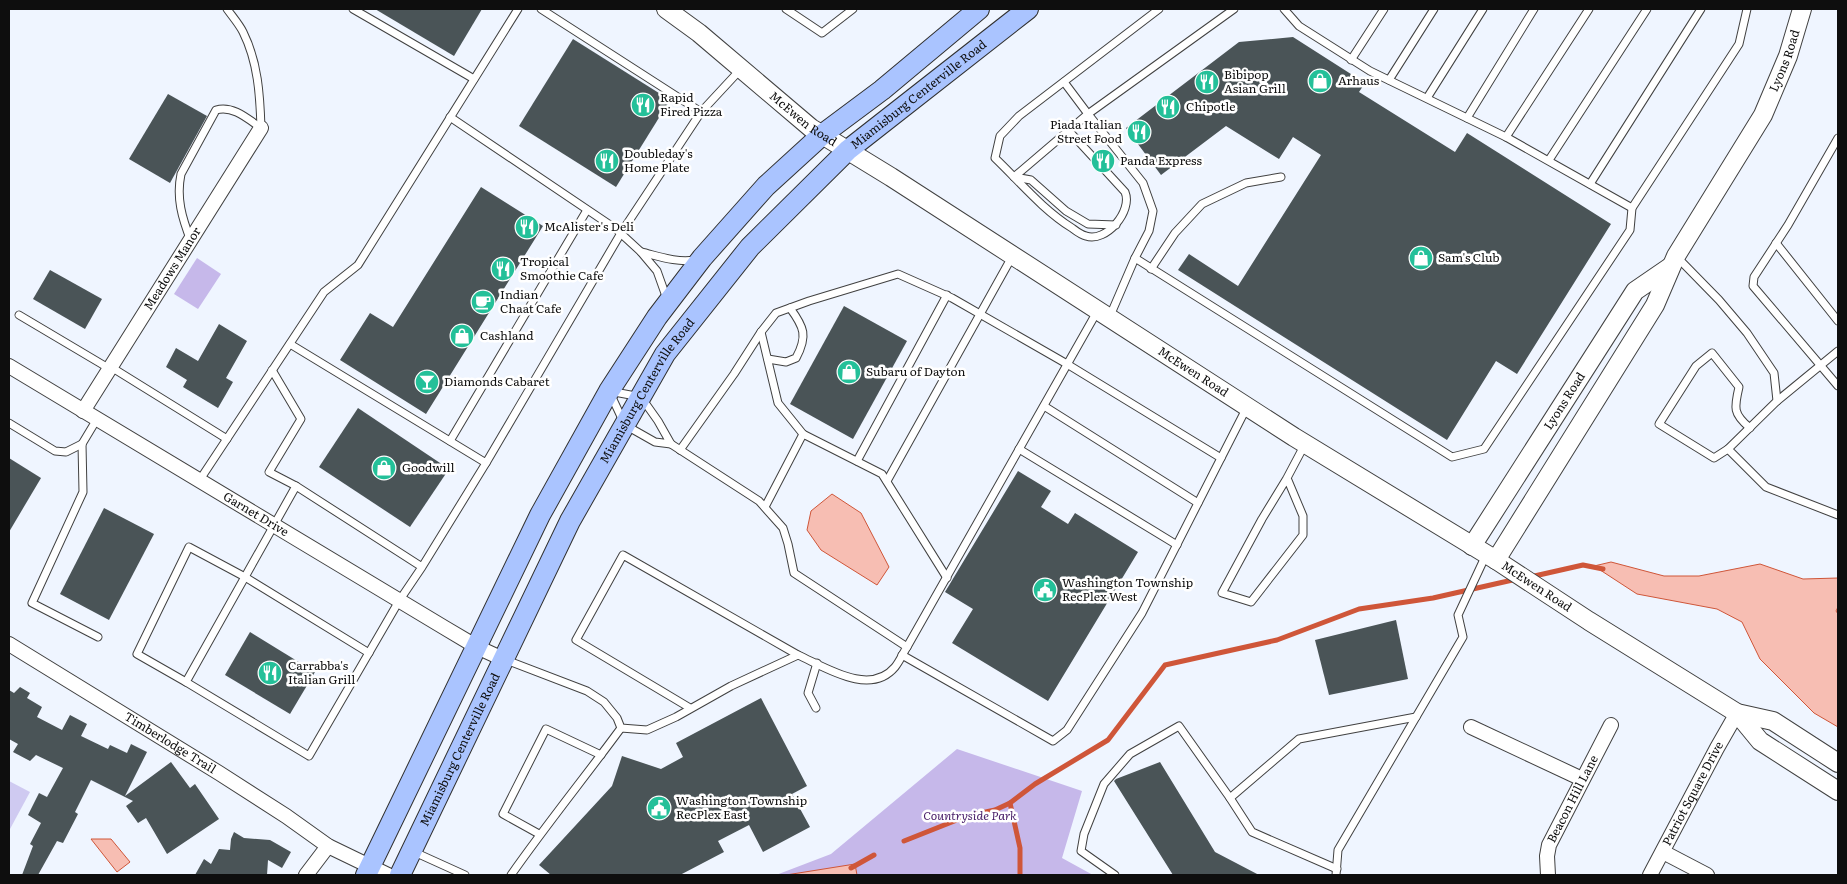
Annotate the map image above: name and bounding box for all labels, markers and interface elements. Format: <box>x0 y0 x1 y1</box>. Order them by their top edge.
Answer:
street label: Lyons Road <box>1764 27 1804 94</box>
street label: Miamisburg Centerville Road <box>846 35 990 153</box>
place label: Bibipop Asian Grill <box>1224 65 1286 97</box>
shop icon: Arhaus <box>1307 68 1333 94</box>
restaurant icon: Bibipop Asian Grill <box>1194 69 1220 95</box>
place label: Arhaus <box>1338 71 1380 89</box>
street label: McEwen Road <box>766 87 841 150</box>
place label: Rapid Fired Pizza <box>660 88 723 120</box>
restaurant icon: Rapid Fired Pizza <box>630 92 656 118</box>
restaurant icon: Chipotle <box>1155 94 1181 120</box>
place label: Chipotle <box>1186 97 1235 115</box>
place label: Piada Italian Street Food <box>1050 115 1123 147</box>
restaurant icon: Piada Italian Street Food <box>1126 119 1152 145</box>
place label: Doubleday's Home Plate <box>624 144 693 176</box>
restaurant icon: Doubleday's Home Plate <box>594 148 620 174</box>
restaurant icon: Panda Express <box>1090 148 1116 174</box>
place label: Panda Express <box>1120 151 1202 169</box>
restaurant icon: McAlister's Deli <box>514 214 540 240</box>
place label: McAlister's Deli <box>544 217 634 235</box>
street label: Meadows Manor <box>139 223 205 313</box>
shop icon: Sam's Club <box>1408 245 1434 271</box>
place label: Sam's Club <box>1438 248 1500 266</box>
place label: Tropical Smoothie Cafe <box>520 252 604 284</box>
restaurant icon: Tropical Smoothie Cafe <box>490 256 516 282</box>
place label: Indian Chaat Cafe <box>500 285 562 317</box>
cafe icon: Indian Chaat Cafe <box>470 289 496 315</box>
street label: Miamisburg Centerville Road <box>595 313 699 467</box>
shop icon: Cashland <box>449 323 475 349</box>
place label: Cashland <box>480 326 534 344</box>
street label: McEwen Road <box>1155 342 1233 401</box>
shop icon: Subaru of Dayton <box>836 359 862 385</box>
place label: Subaru of Dayton <box>866 362 965 380</box>
street label: Lyons Road <box>1539 368 1589 433</box>
bar icon: Diamonds Cabaret <box>414 369 440 395</box>
place label: Diamonds Cabaret <box>444 372 550 390</box>
shop icon: Goodwill <box>371 455 397 481</box>
place label: Goodwill <box>402 458 455 476</box>
street label: Garnet Drive <box>220 487 293 540</box>
street label: McEwen Road <box>1498 556 1576 616</box>
place label: Washington Township RecPlex West <box>1062 573 1193 605</box>
public building icon: Washington Township RecPlex West <box>1032 577 1058 603</box>
place label: Carrabba's Italian Grill <box>288 656 355 688</box>
restaurant icon: Carrabba's Italian Grill <box>257 660 283 686</box>
street label: Miamisburg Centerville Road <box>415 669 504 829</box>
street label: Timberlodge Trail <box>121 707 220 777</box>
street label: Patriot Square Drive <box>1657 738 1727 849</box>
street label: Beacon Hill Lane <box>1542 752 1602 846</box>
place label: Washington Township RecPlex East <box>676 791 807 823</box>
public building icon: Washington Township RecPlex East <box>646 795 672 821</box>
park label: Countryside Park <box>923 806 1017 824</box>

